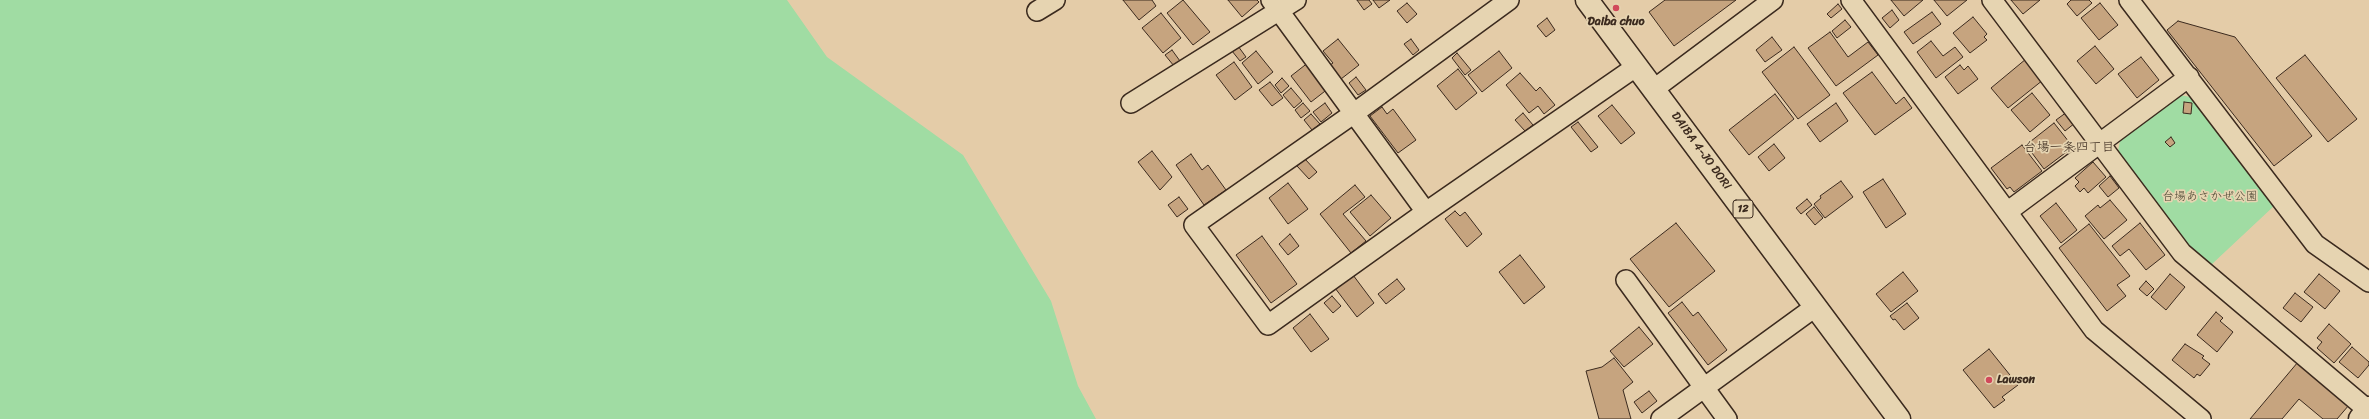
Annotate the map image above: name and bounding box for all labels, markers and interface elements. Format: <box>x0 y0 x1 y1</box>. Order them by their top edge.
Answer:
marker: Daiba chuo <box>1611 3 1621 13</box>
place label: Daiba chuo <box>1587 15 1645 29</box>
street label: DAIBA 4-JO DORI <box>1668 109 1734 193</box>
district label: 台場一条四丁目 <box>2024 140 2114 156</box>
park label: 台場あさかぜ公園 <box>2162 190 2258 204</box>
road number: 12 <box>1733 200 1753 218</box>
place label: Lawson <box>1997 373 2035 387</box>
marker: Lawson <box>1984 375 1994 385</box>

